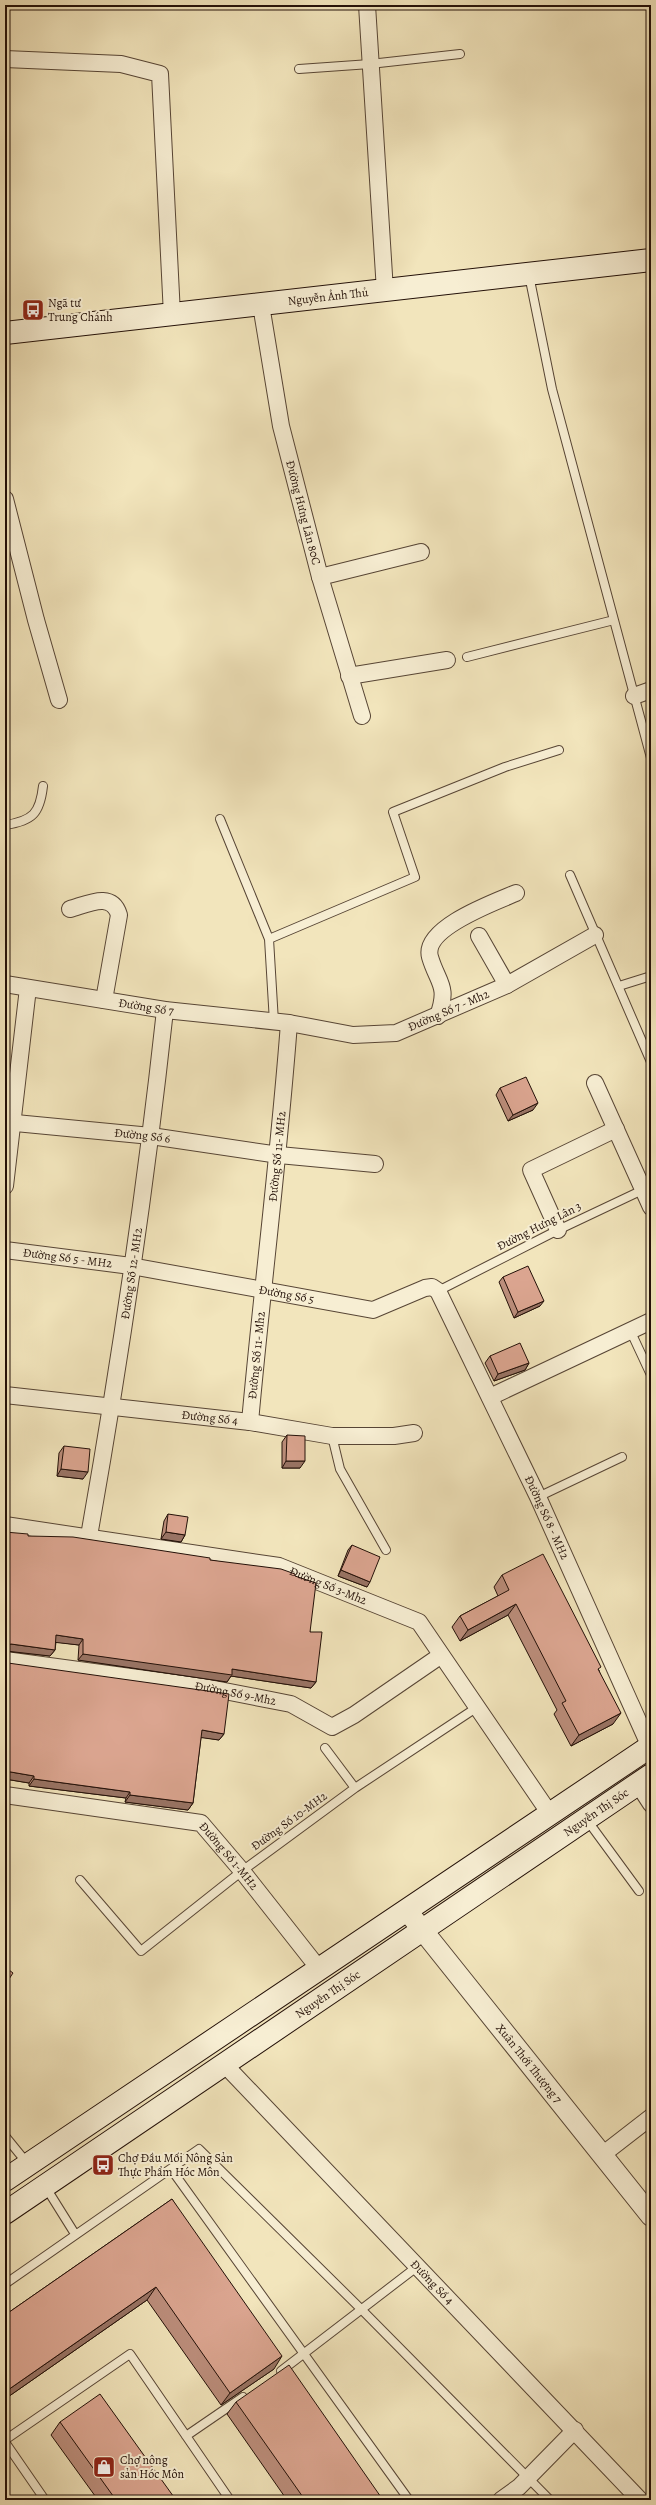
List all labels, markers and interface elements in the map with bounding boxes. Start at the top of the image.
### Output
street label: Nguyễn Ảnh Thủ [287,284,370,309]
place label: Ngã tư Trung Chánh [48,295,113,325]
bus stop icon: Ngã tư Trung Chánh [20,297,46,323]
street label: Đường Hưng Lân 80C [282,458,325,567]
street label: Đường Số 7 - Mh2 [405,986,492,1035]
street label: Đường Số 7 [117,995,176,1019]
street label: Đường Số 11- MH2 [265,1110,290,1202]
street label: Đường Số 6 [114,1125,172,1147]
street label: Đường Hưng Lân 3 [494,1198,584,1254]
street label: Đường Số 12- MH2 [117,1226,146,1320]
street label: Đường Số 5 - MH2 [22,1244,113,1272]
street label: Đường Số 5 [257,1281,315,1307]
street label: Đường Số 11- Mh2 [244,1310,269,1400]
street label: Đường Số 4 [181,1407,239,1429]
street label: Đường Số 8 - MH2 [521,1473,573,1562]
street label: Đường Số 3-Mh2 [287,1563,370,1609]
street label: Đường Số 9-Mh2 [194,1678,278,1709]
street label: Nguyễn Thị Sóc [560,1785,632,1840]
street label: Đường Số 10-MH2 [248,1788,331,1854]
street label: Đường Số 1-MH2 [196,1819,262,1893]
street label: Nguyễn Thị Sóc [292,1966,363,2022]
street label: Xuân Thới Thượng 7 [492,2021,566,2107]
place label: Chợ Đầu Mối Nông Sản Thực Phẩm Hóc Môn [118,2150,233,2180]
bus stop icon: Chợ Đầu Mối Nông Sản Thực Phẩm Hóc Môn [90,2152,116,2178]
street label: Đường Số 4 [407,2256,458,2308]
place label: Chợ nông sản Hóc Môn [120,2452,185,2482]
shop icon: Chợ nông sản Hóc Môn [91,2454,117,2480]

